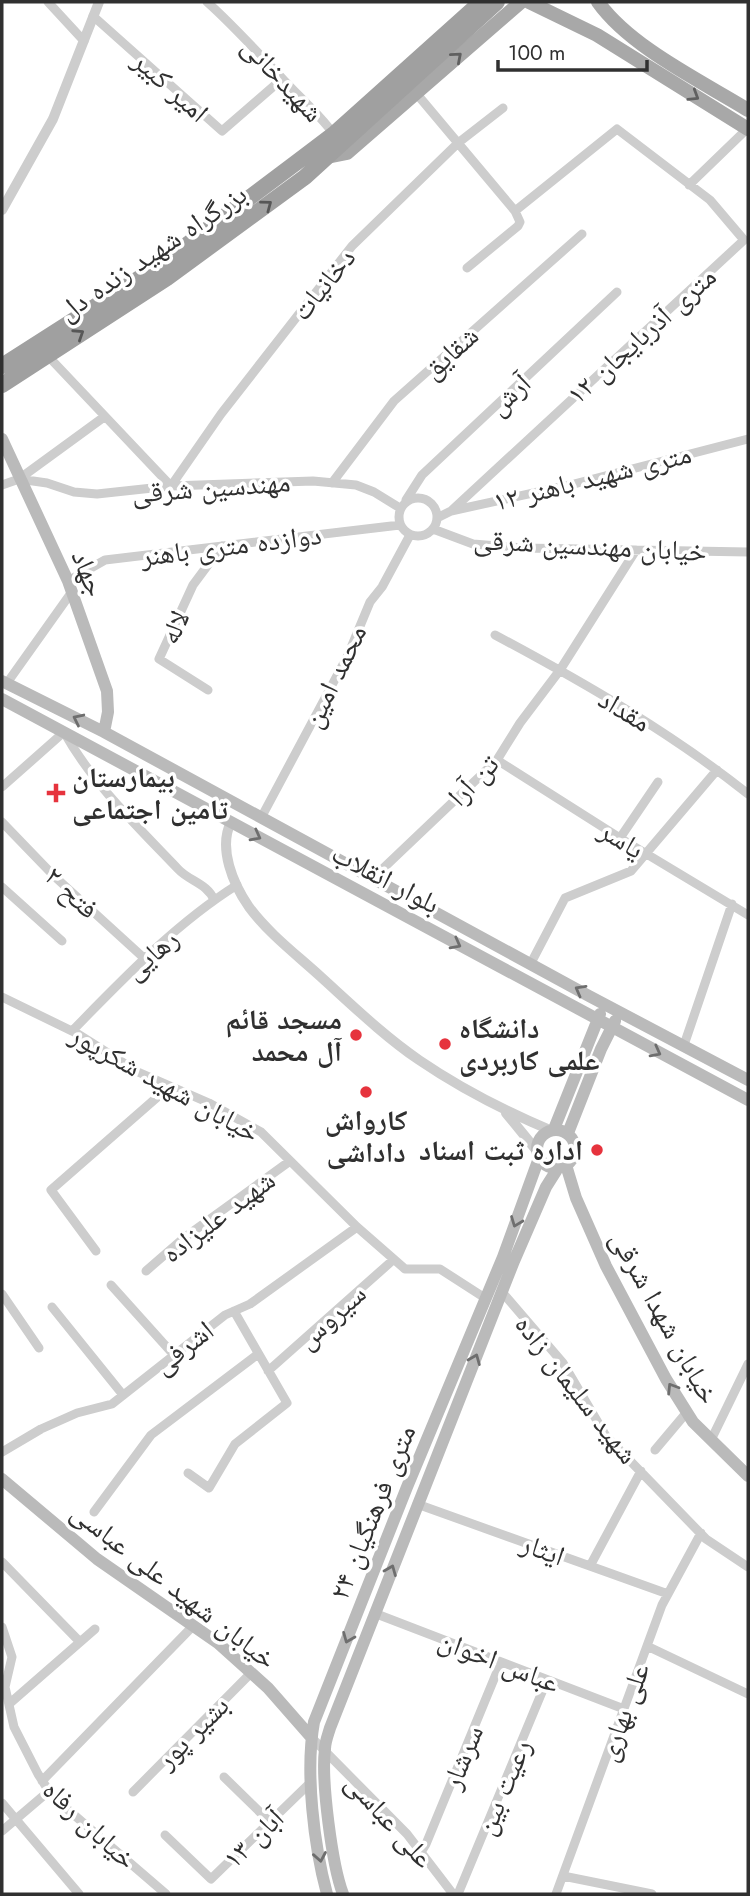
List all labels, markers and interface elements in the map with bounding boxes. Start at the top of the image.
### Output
street label: شهیدخانی [232,27,333,131]
scale bar [498,28,647,72]
text: 100 m [508,38,565,68]
street label: امیر کبیر [123,40,218,132]
one-way arrow [449,53,462,66]
one-way arrow [687,88,700,101]
street label: بزرگراه شهید زنده دل [50,174,255,331]
one-way arrow [259,201,271,214]
street label: دخانیات [281,239,365,329]
street label: ۱۲ متری آذربایجان [557,257,725,414]
street label: شقایق [413,316,488,389]
one-way arrow [72,330,85,343]
street label: آرش [479,363,541,425]
street label: ۱۲ متری شهید باهنر [489,433,695,522]
street label: مهندسین شرقی [130,462,292,513]
street label: دوازده متری باهنر [137,514,324,577]
street label: خیابان مهندسین شرقی [472,519,708,572]
street label: جهاد [61,544,116,603]
street label: لاله [149,604,200,651]
street label: محمد امین [292,618,377,735]
street label: مقداد [591,679,659,742]
one-way arrow [73,713,85,727]
street label: تن آرا [438,745,508,816]
place label: بیمارستان تامین اجتماعی [72,757,228,830]
marker: بیمارستان تامین اجتماعی [46,783,66,803]
street label: یاسر [590,809,652,869]
one-way arrow [249,827,261,841]
street label: بلوار انقلاب [324,833,447,924]
street label: فتح ۲ [35,856,108,928]
street label: رهایی [115,919,188,990]
one-way arrow [449,936,461,949]
one-way arrow [574,985,587,998]
place label: مسجد قائم آل محمد [226,999,342,1072]
place label: دانشگاه علمی کاربردی [459,1008,599,1081]
street label: خیابان شهید شکرپور [61,1014,267,1153]
marker: مسجد قائم آل محمد [348,1027,364,1043]
marker: دانشگاه علمی کاربردی [437,1036,453,1052]
one-way arrow [649,1043,662,1057]
marker: کارواش داداشی [358,1084,374,1100]
place label: کارواش داداشی [325,1100,407,1173]
place label: اداره ثبت اسناد [419,1130,583,1171]
marker: اداره ثبت اسناد [589,1142,605,1158]
street label: شهید علیزاده [153,1160,284,1273]
one-way arrow [511,1216,525,1228]
street label: خیابان شهدا شرقی [600,1223,729,1411]
street label: سیروس [287,1274,375,1359]
street label: شهید سلیمان زاده [505,1306,648,1473]
street label: اشرفی [144,1310,222,1384]
one-way arrow [467,1353,481,1365]
one-way arrow [667,1383,680,1396]
street label: ۲۴ متری فرهنگیان [319,1419,426,1606]
street label: خیابان شهید علی عباسی [62,1492,285,1679]
street label: ایثار [514,1522,571,1576]
one-way arrow [382,1565,396,1577]
street label: عباس اخوان [432,1620,565,1703]
one-way arrow [342,1631,356,1643]
street label: علی بهاری [587,1657,660,1767]
street label: بشیر پور [145,1686,239,1779]
street label: سرشار [431,1719,494,1796]
street label: رعیت بین [465,1733,542,1841]
street label: علی عباسی [336,1764,444,1877]
street label: خیابان رفاه [33,1770,146,1879]
street label: ۱۳ آبان [213,1798,294,1878]
one-way arrow [312,1851,327,1863]

